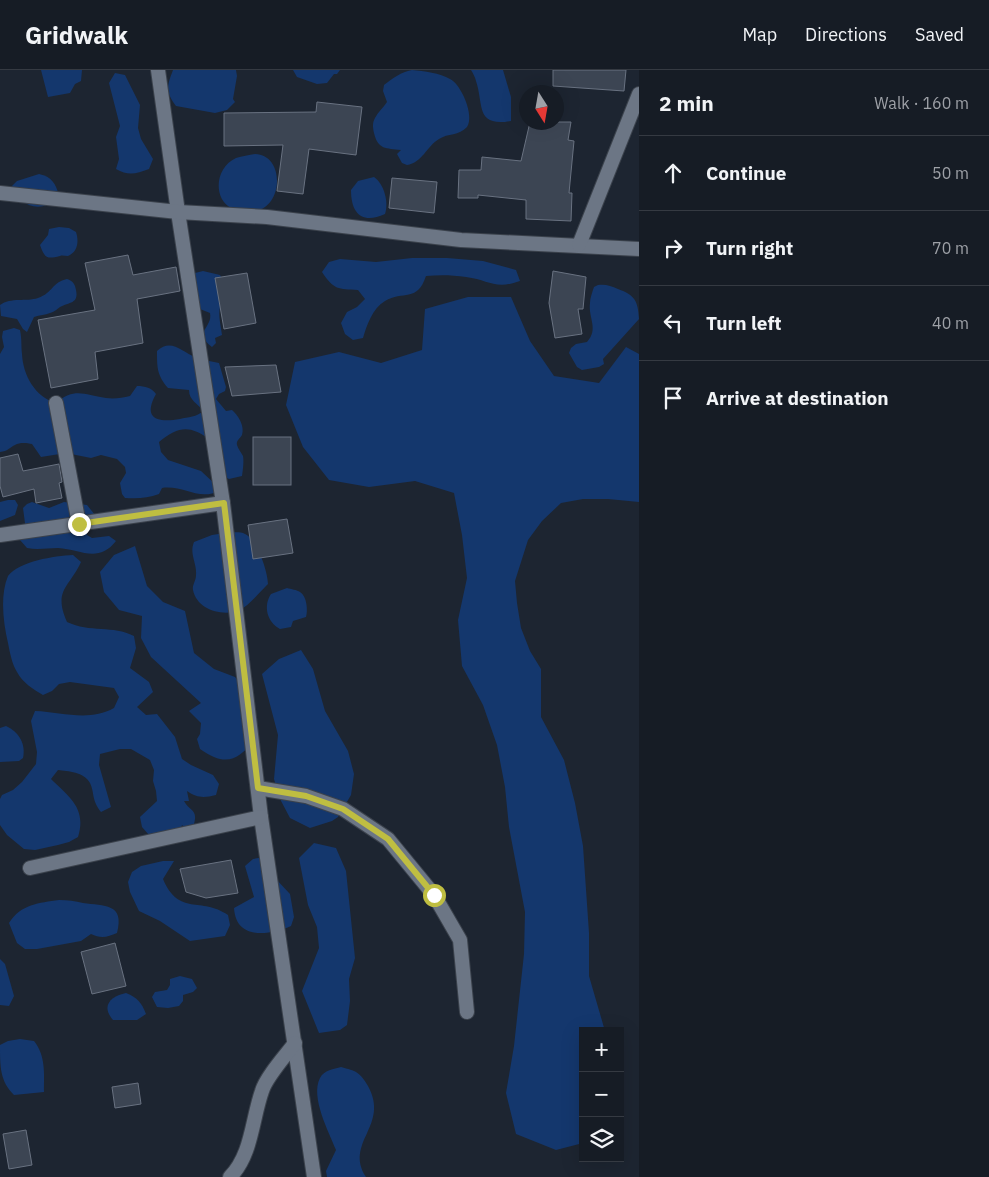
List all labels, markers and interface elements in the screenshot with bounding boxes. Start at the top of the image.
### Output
text: Gridwalk [25,19,128,51]
text: Map [742,23,777,46]
text: Directions [805,23,887,46]
text: Saved [915,23,964,46]
north arrow [519,85,564,130]
text: 2 min [659,89,714,117]
text: Walk · 160 m [874,93,969,113]
icon: ahead [659,159,687,187]
text: Continue [706,161,786,185]
text: 50 m [932,163,969,183]
icon: right [659,234,687,262]
text: Turn right [706,236,793,260]
text: 70 m [932,238,969,258]
icon: left [659,309,687,337]
text: Turn left [706,311,782,335]
text: 40 m [932,313,969,333]
icon: arrive [659,384,687,412]
text: Arrive at destination [706,386,889,410]
route end [68,513,91,536]
route start [423,884,446,907]
map controls [579,1027,624,1162]
button: + [579,1027,624,1072]
button: − [579,1072,624,1117]
button: layers [579,1117,624,1162]

